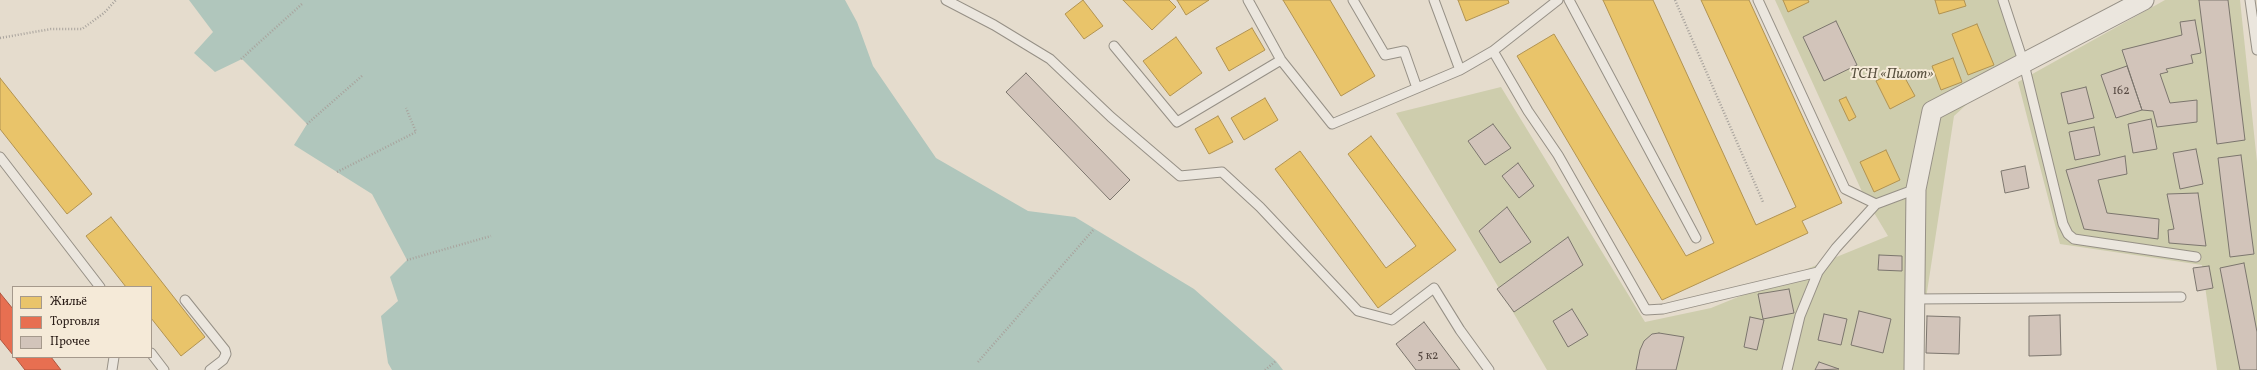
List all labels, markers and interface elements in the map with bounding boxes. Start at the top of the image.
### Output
park label: ТСН «Пилот» [1851,67,1933,83]
house number: 162 [2112,85,2130,99]
legend [12,286,152,358]
text: Жильё [50,294,87,310]
text: Торговля [50,314,100,330]
text: Прочее [50,334,90,350]
house number: 5 к2 [1417,350,1439,364]

